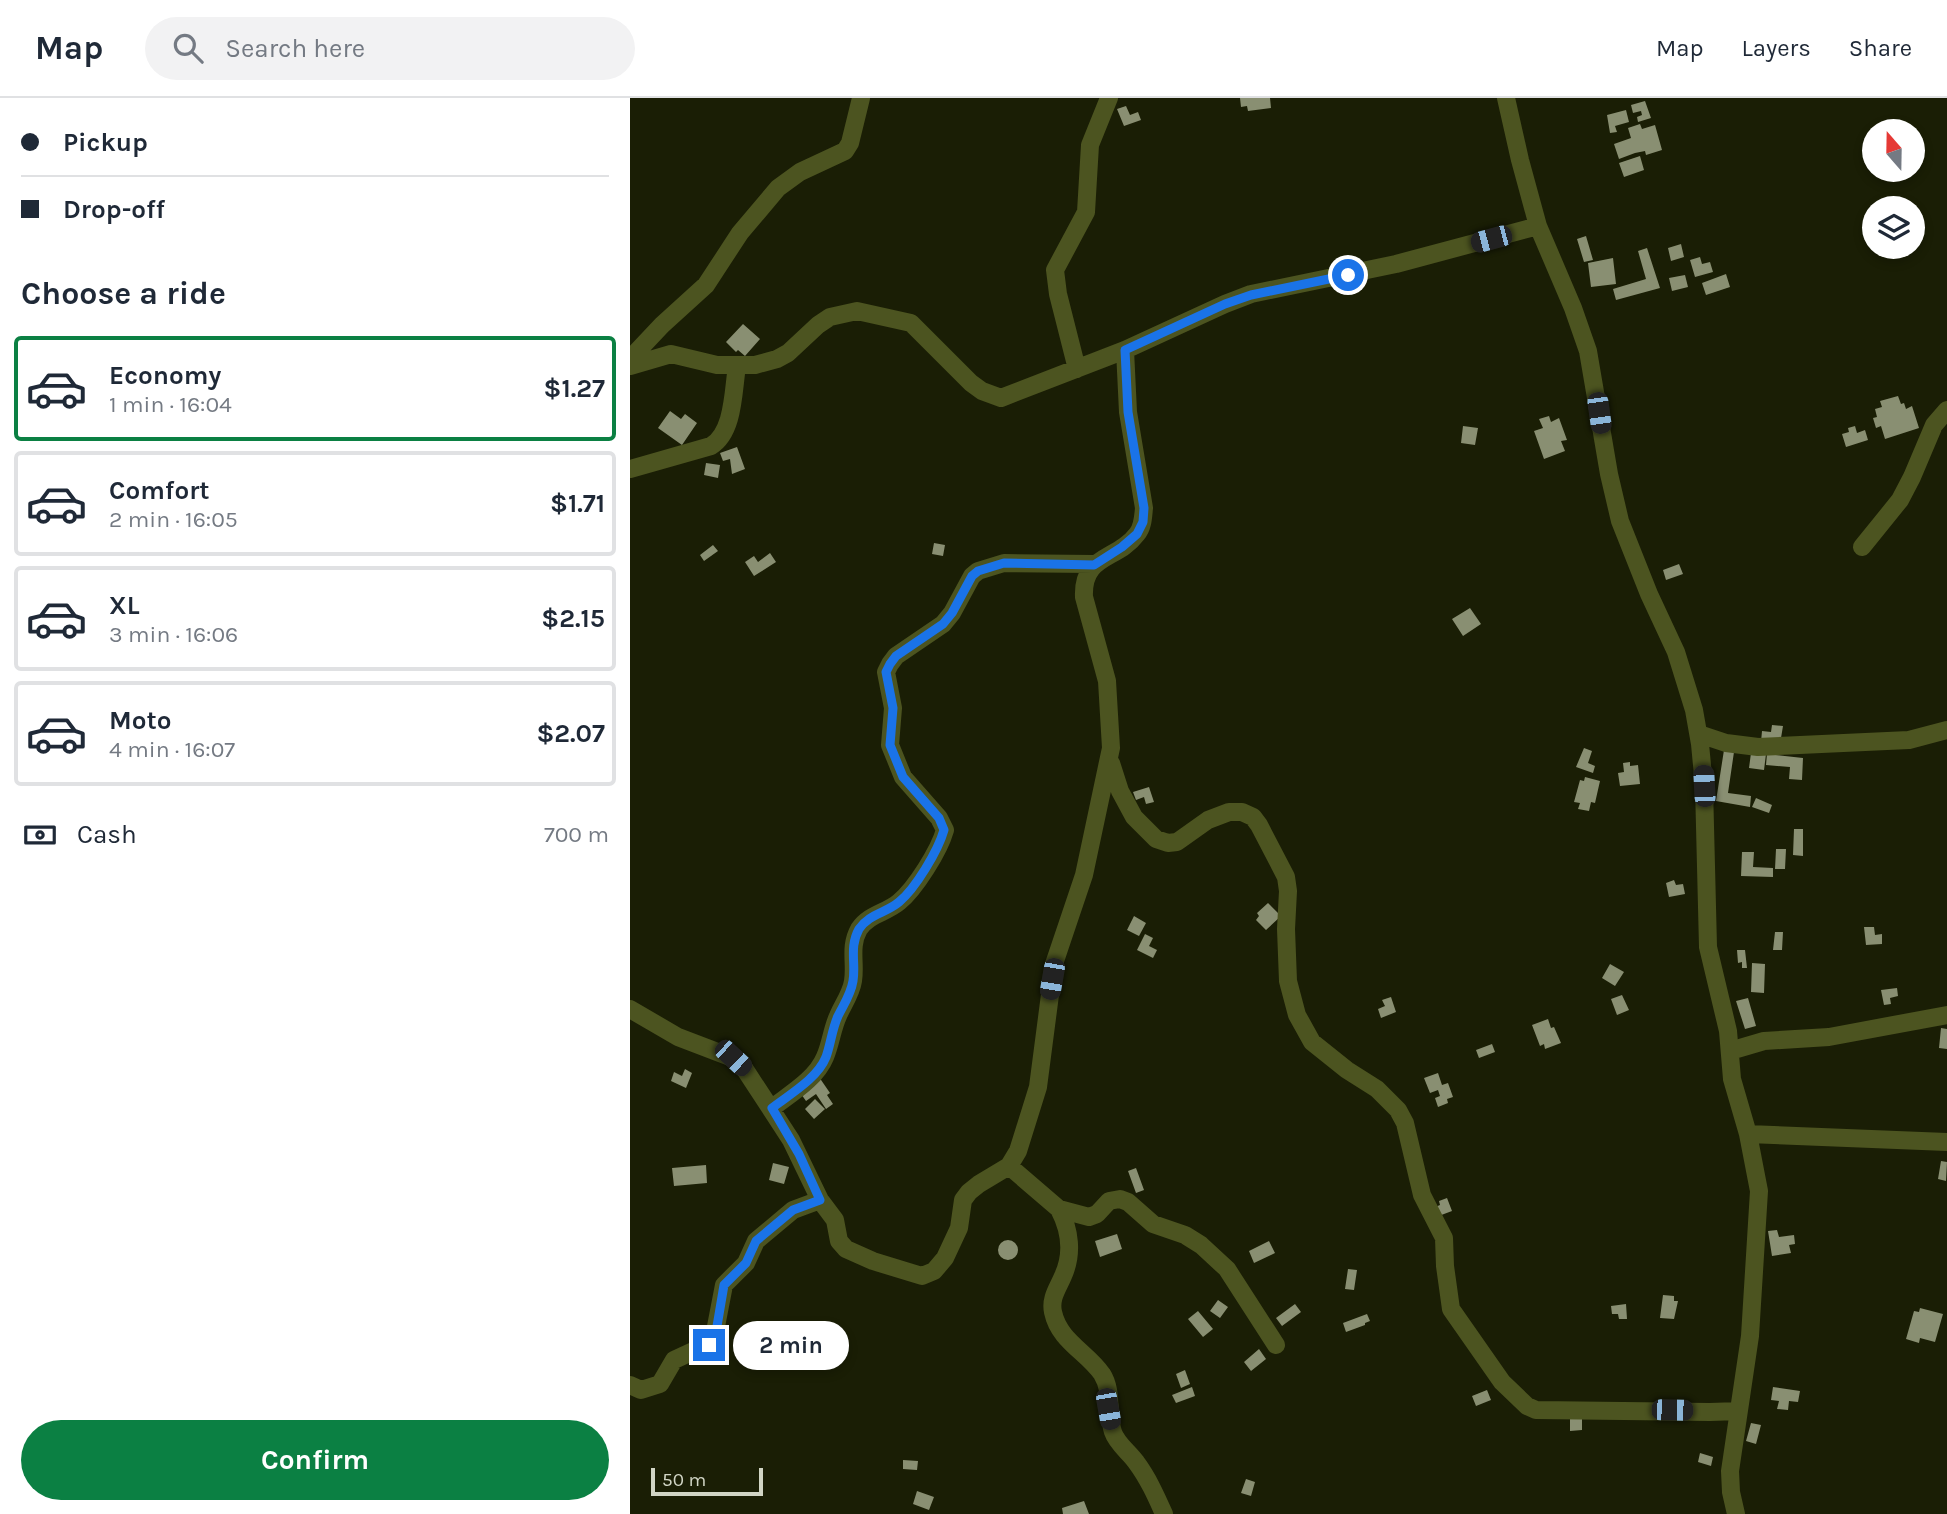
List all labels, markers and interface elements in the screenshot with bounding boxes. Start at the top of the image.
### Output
search box [145,17,635,80]
text: Map [35,29,103,67]
icon: search [169,29,207,67]
text: Search here [225,33,365,64]
text: Map [1656,34,1704,62]
text: Layers [1742,34,1811,62]
text: Share [1849,34,1912,62]
north arrow [1862,119,1925,182]
map controls [1862,119,1925,259]
text: Pickup [63,127,148,158]
text: Drop-off [63,194,165,225]
button: layers [1862,196,1925,259]
car [1468,223,1515,255]
route start [1332,259,1364,291]
text: Choose a ride [21,275,226,312]
icon: car [25,357,88,420]
text: Economy [109,360,221,391]
text: $1.27 [544,373,605,404]
text: 1 min · 16:04 [109,391,232,418]
car [1586,391,1613,435]
icon: car [25,472,88,535]
text: Comfort [109,475,210,506]
text: $1.71 [550,488,605,519]
text: 2 min · 16:05 [109,506,238,533]
icon: car [25,587,88,650]
text: XL [109,590,140,621]
text: $2.15 [541,603,605,634]
text: 3 min · 16:06 [109,621,238,648]
icon: car [25,702,88,765]
text: Moto [109,705,171,736]
text: $2.07 [536,718,605,749]
text: 4 min · 16:07 [109,736,235,763]
car [1693,764,1716,808]
icon: cash [21,816,59,854]
text: Cash [77,819,137,850]
text: 700 m [544,821,609,848]
car [1039,956,1066,1002]
car [711,1036,756,1080]
callout: 2 min [734,1320,849,1370]
route end [693,1329,725,1361]
text: 2 min [759,1332,823,1359]
car [1095,1386,1122,1432]
car [1651,1399,1694,1421]
button: Confirm [21,1420,609,1500]
scale bar [651,1465,763,1497]
text: 50 m [662,1469,706,1491]

